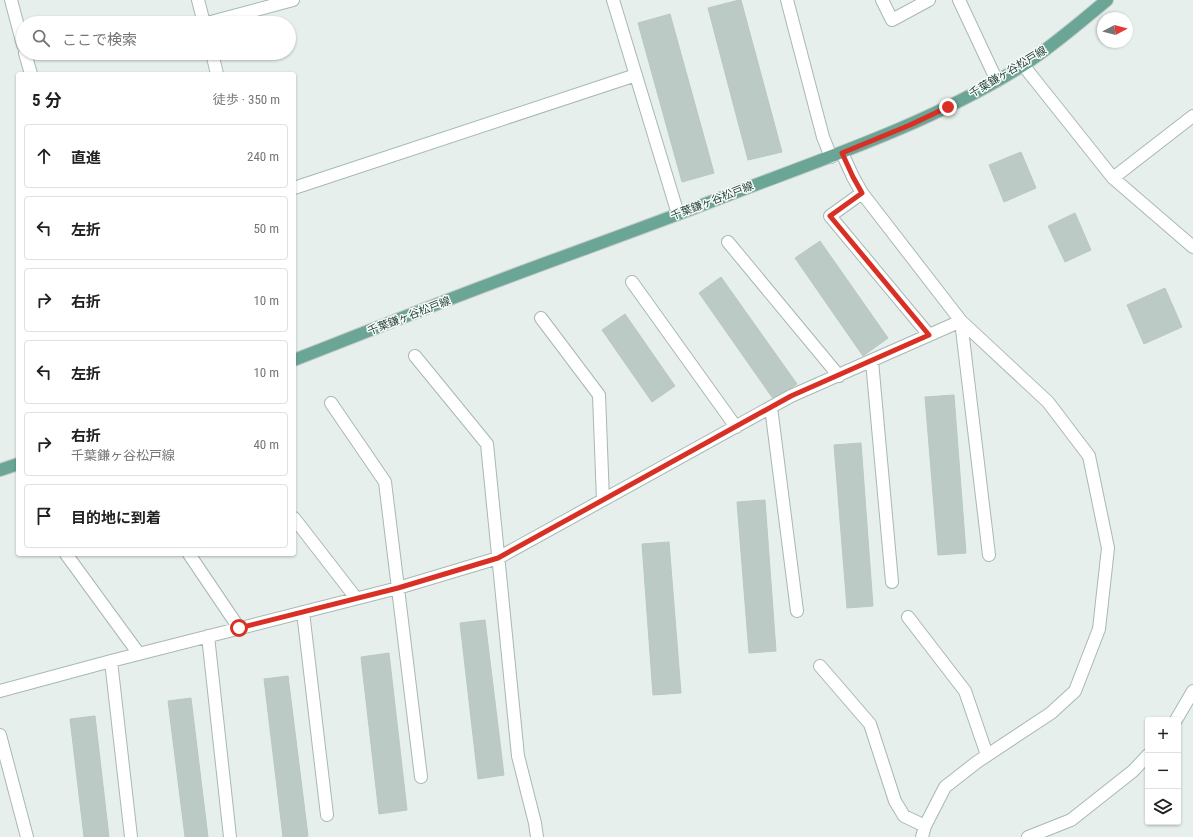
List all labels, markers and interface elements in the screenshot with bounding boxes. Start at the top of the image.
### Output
north arrow [1097,12,1133,48]
search box [16,16,296,60]
icon: search [30,27,52,49]
text: ここで検索 [62,31,137,49]
street label: 千葉鎌ヶ谷松戸線 [967,44,1049,100]
text: 5 分 [32,90,62,110]
text: 徒歩 · 350 m [213,92,280,107]
route end [939,98,957,116]
icon: ahead [33,145,55,167]
text: 直進 [71,149,101,167]
text: 240 m [247,149,279,164]
street label: 千葉鎌ヶ谷松戸線 [669,179,755,223]
icon: left [33,217,55,239]
text: 左折 [71,221,101,239]
text: 50 m [253,221,279,236]
icon: right [33,289,55,311]
text: 右折 [71,293,101,311]
text: 10 m [253,293,279,308]
street label: 千葉鎌ヶ谷松戸線 [366,294,452,338]
icon: left [33,361,55,383]
text: 左折 [71,365,101,383]
text: 10 m [253,365,279,380]
text: 右折 [71,427,101,445]
icon: right [33,433,55,455]
text: 40 m [253,437,279,452]
text: 千葉鎌ヶ谷松戸線 [71,448,175,463]
icon: arrive [33,505,55,527]
text: 目的地に到着 [71,509,161,527]
route start [230,619,248,637]
map controls [1145,717,1181,825]
button: + [1145,717,1181,753]
button: − [1145,753,1181,789]
button: layers [1145,789,1181,825]

